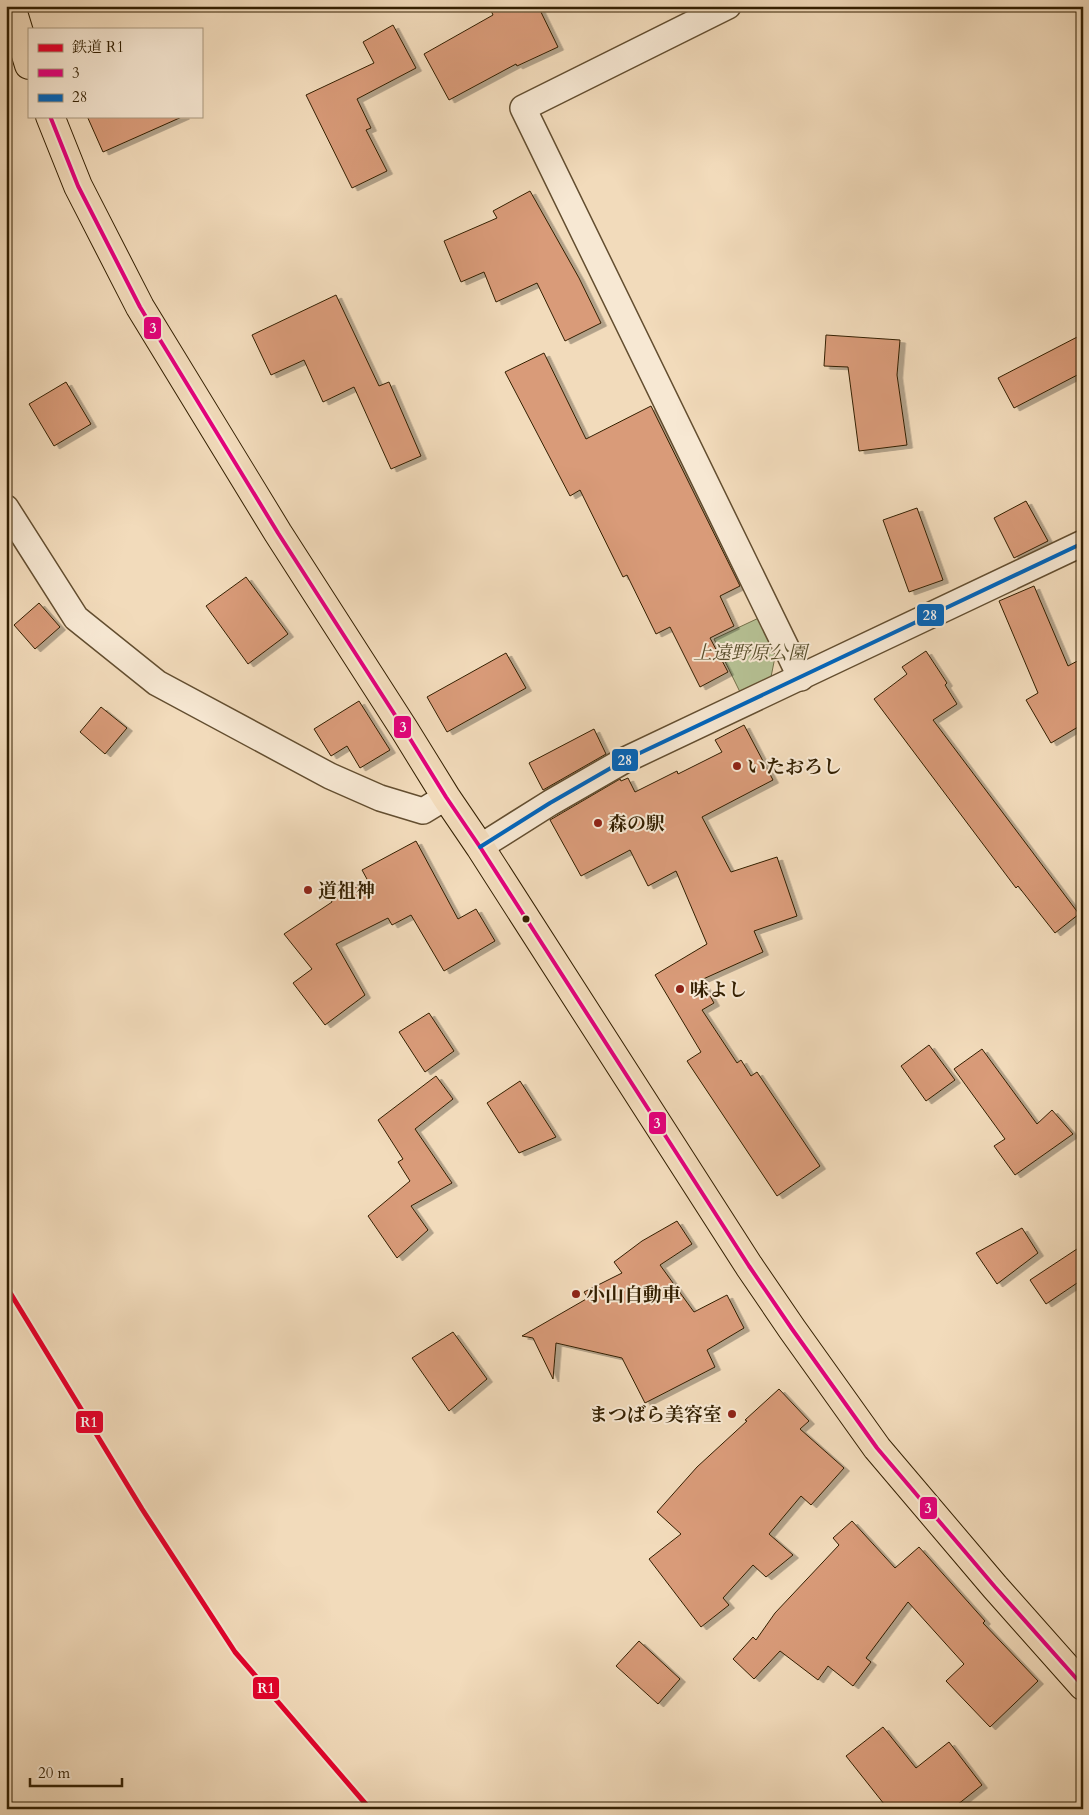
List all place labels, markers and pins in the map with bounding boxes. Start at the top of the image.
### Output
place label: いたおろし [747,754,842,780]
marker: いたおろし [731,760,743,772]
place label: 森の駅 [608,811,665,837]
marker: 森の駅 [592,817,604,829]
place label: 道祖神 [318,878,375,904]
marker: 道祖神 [302,884,314,896]
unlabelled marker [521,914,531,924]
place label: 味よし [690,977,747,1003]
marker: 味よし [674,983,686,995]
place label: 小山自動車 [586,1282,681,1308]
marker: 小山自動車 [570,1288,582,1300]
place label: まつばら美容室 [589,1402,722,1428]
marker: まつばら美容室 [726,1408,738,1420]

